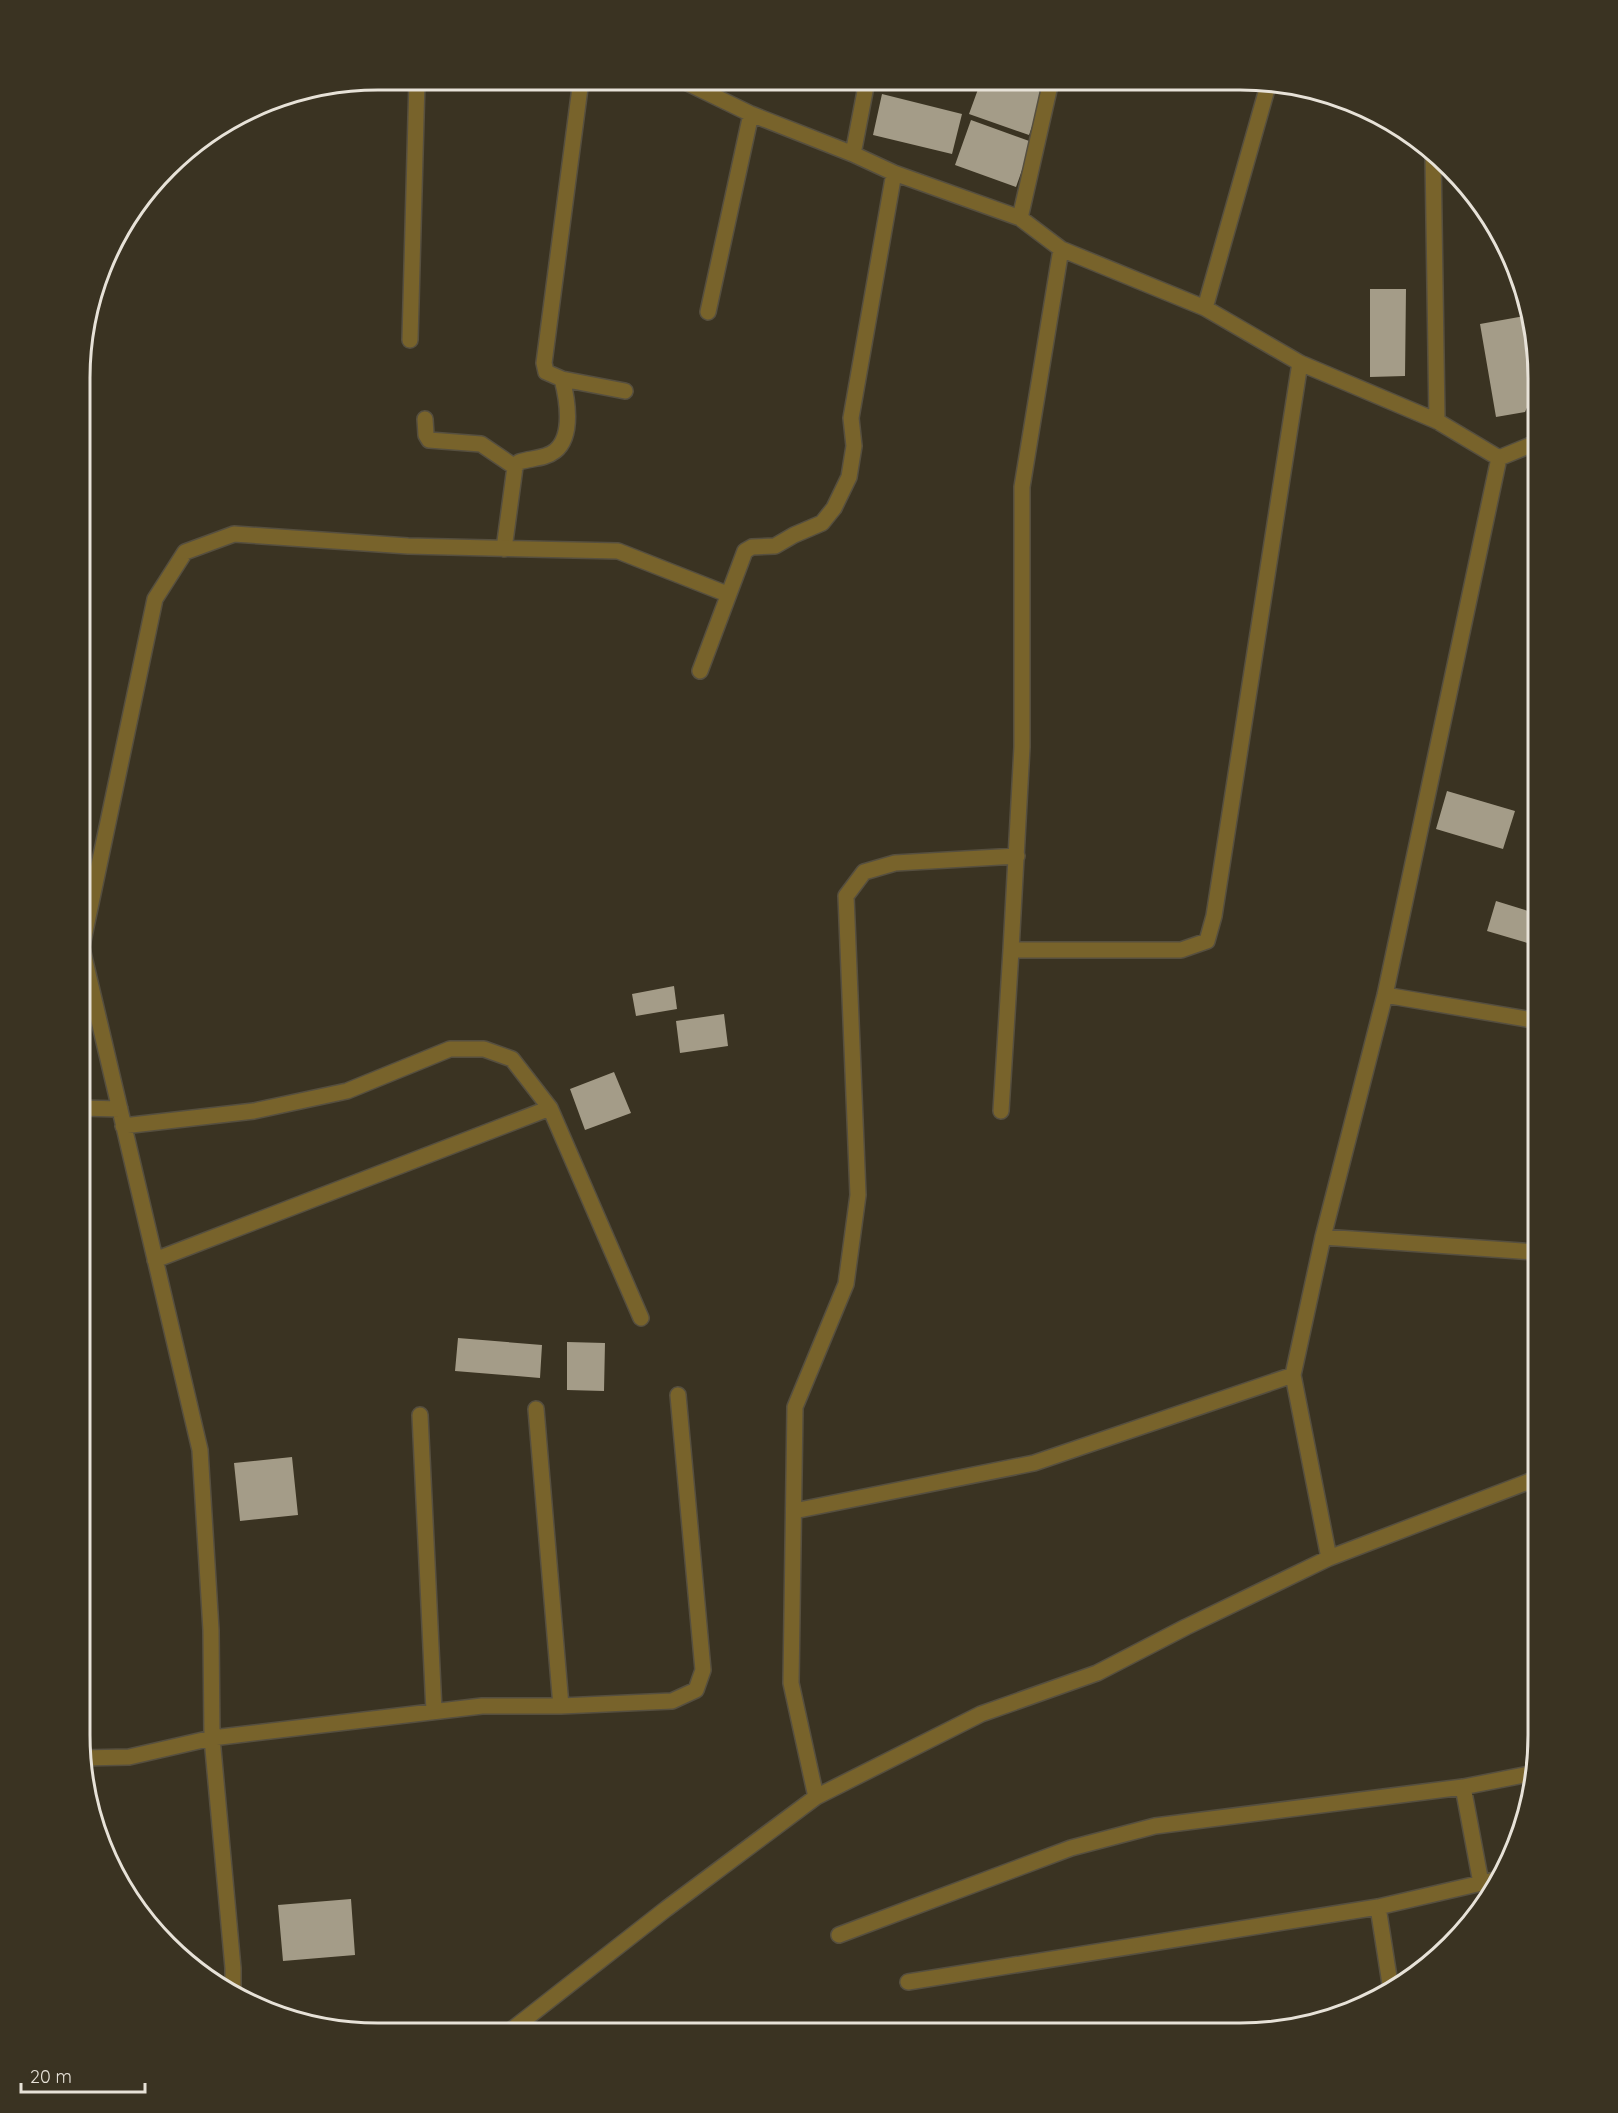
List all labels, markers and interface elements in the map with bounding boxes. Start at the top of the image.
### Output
scale bar [21,2056,146,2094]
text: 20 m [30,2065,72,2088]

